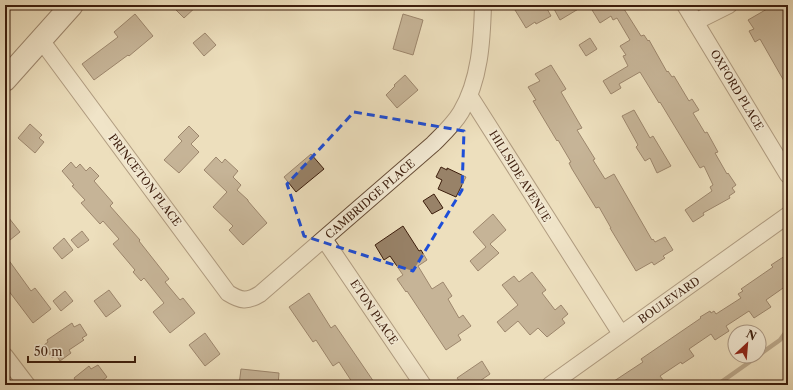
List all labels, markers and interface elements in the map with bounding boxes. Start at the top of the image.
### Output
street label: OXFORD PLACE [707,47,767,133]
street label: HILLSIDE AVENUE [486,128,554,225]
street label: PRINCETON PLACE [106,131,185,229]
street label: CAMBRIDGE PLACE [322,156,418,242]
street label: BOULEVARD [635,274,703,326]
street label: ETON PLACE [347,277,401,347]
north arrow [727,324,767,364]
text: N [744,327,759,344]
scale bar [28,338,135,364]
text: 50 m [34,344,63,359]

